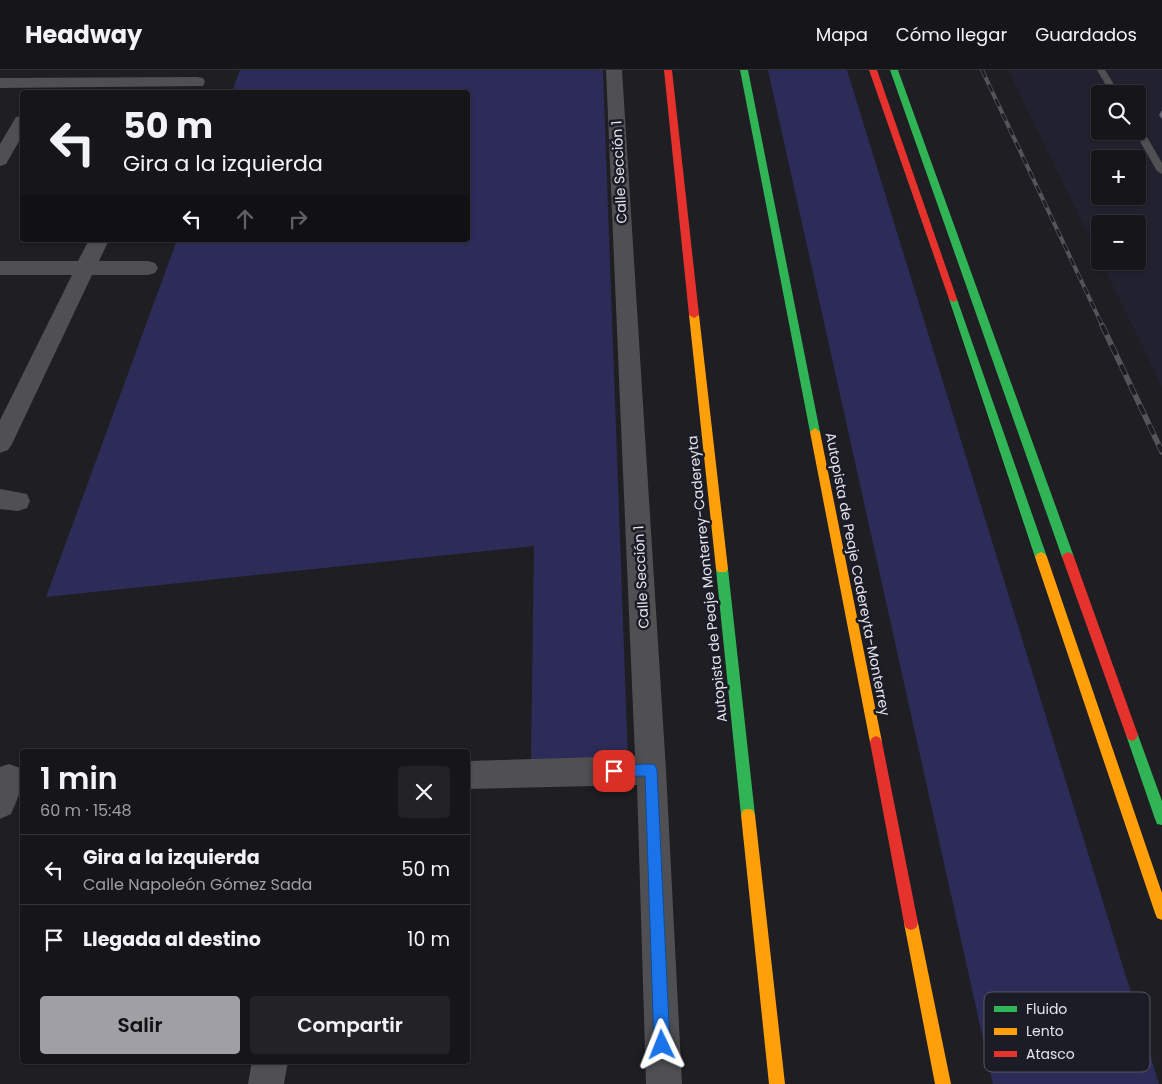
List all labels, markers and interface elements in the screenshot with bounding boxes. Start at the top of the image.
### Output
text: Headway [25,18,142,51]
text: Mapa [816,22,868,47]
text: Cómo llegar [896,22,1007,47]
text: Guardados [1035,22,1137,47]
map controls [1091,85,1146,270]
button: search [1091,85,1146,140]
text: 50 m [123,101,213,150]
icon: left [40,110,105,175]
street label: Calle Sección 1 [606,120,632,224]
text: Gira a la izquierda [123,148,323,179]
button: + [1091,150,1146,205]
icon: left [178,205,206,233]
icon: ahead [231,205,259,233]
icon: right [284,205,312,233]
button: − [1091,215,1146,270]
street label: Autopista de Peaje Cadereyta-Monterrey [821,431,895,717]
street label: Autopista de Peaje Monterrey-Cadereyta [682,435,732,723]
street label: Calle Sección 1 [628,525,654,629]
pin [593,750,635,792]
text: 1 min [40,757,118,800]
icon: arrive [600,757,628,785]
button: close [398,766,450,818]
text: 60 m · 15:48 [40,799,132,822]
text: Gira a la izquierda [83,844,260,871]
icon: left [40,856,68,884]
text: 50 m [401,856,450,883]
text: Calle Napoleón Gómez Sada [83,873,312,896]
icon: arrive [40,926,68,954]
text: Llegada al destino [83,926,261,953]
text: 10 m [407,926,450,953]
legend [984,992,1150,1072]
button: Salir [40,996,240,1054]
button: Compartir [250,996,450,1054]
text: Fluido [1026,999,1067,1019]
position arrow [635,1018,687,1070]
text: Lento [1026,1021,1064,1041]
text: Atasco [1026,1044,1075,1064]

